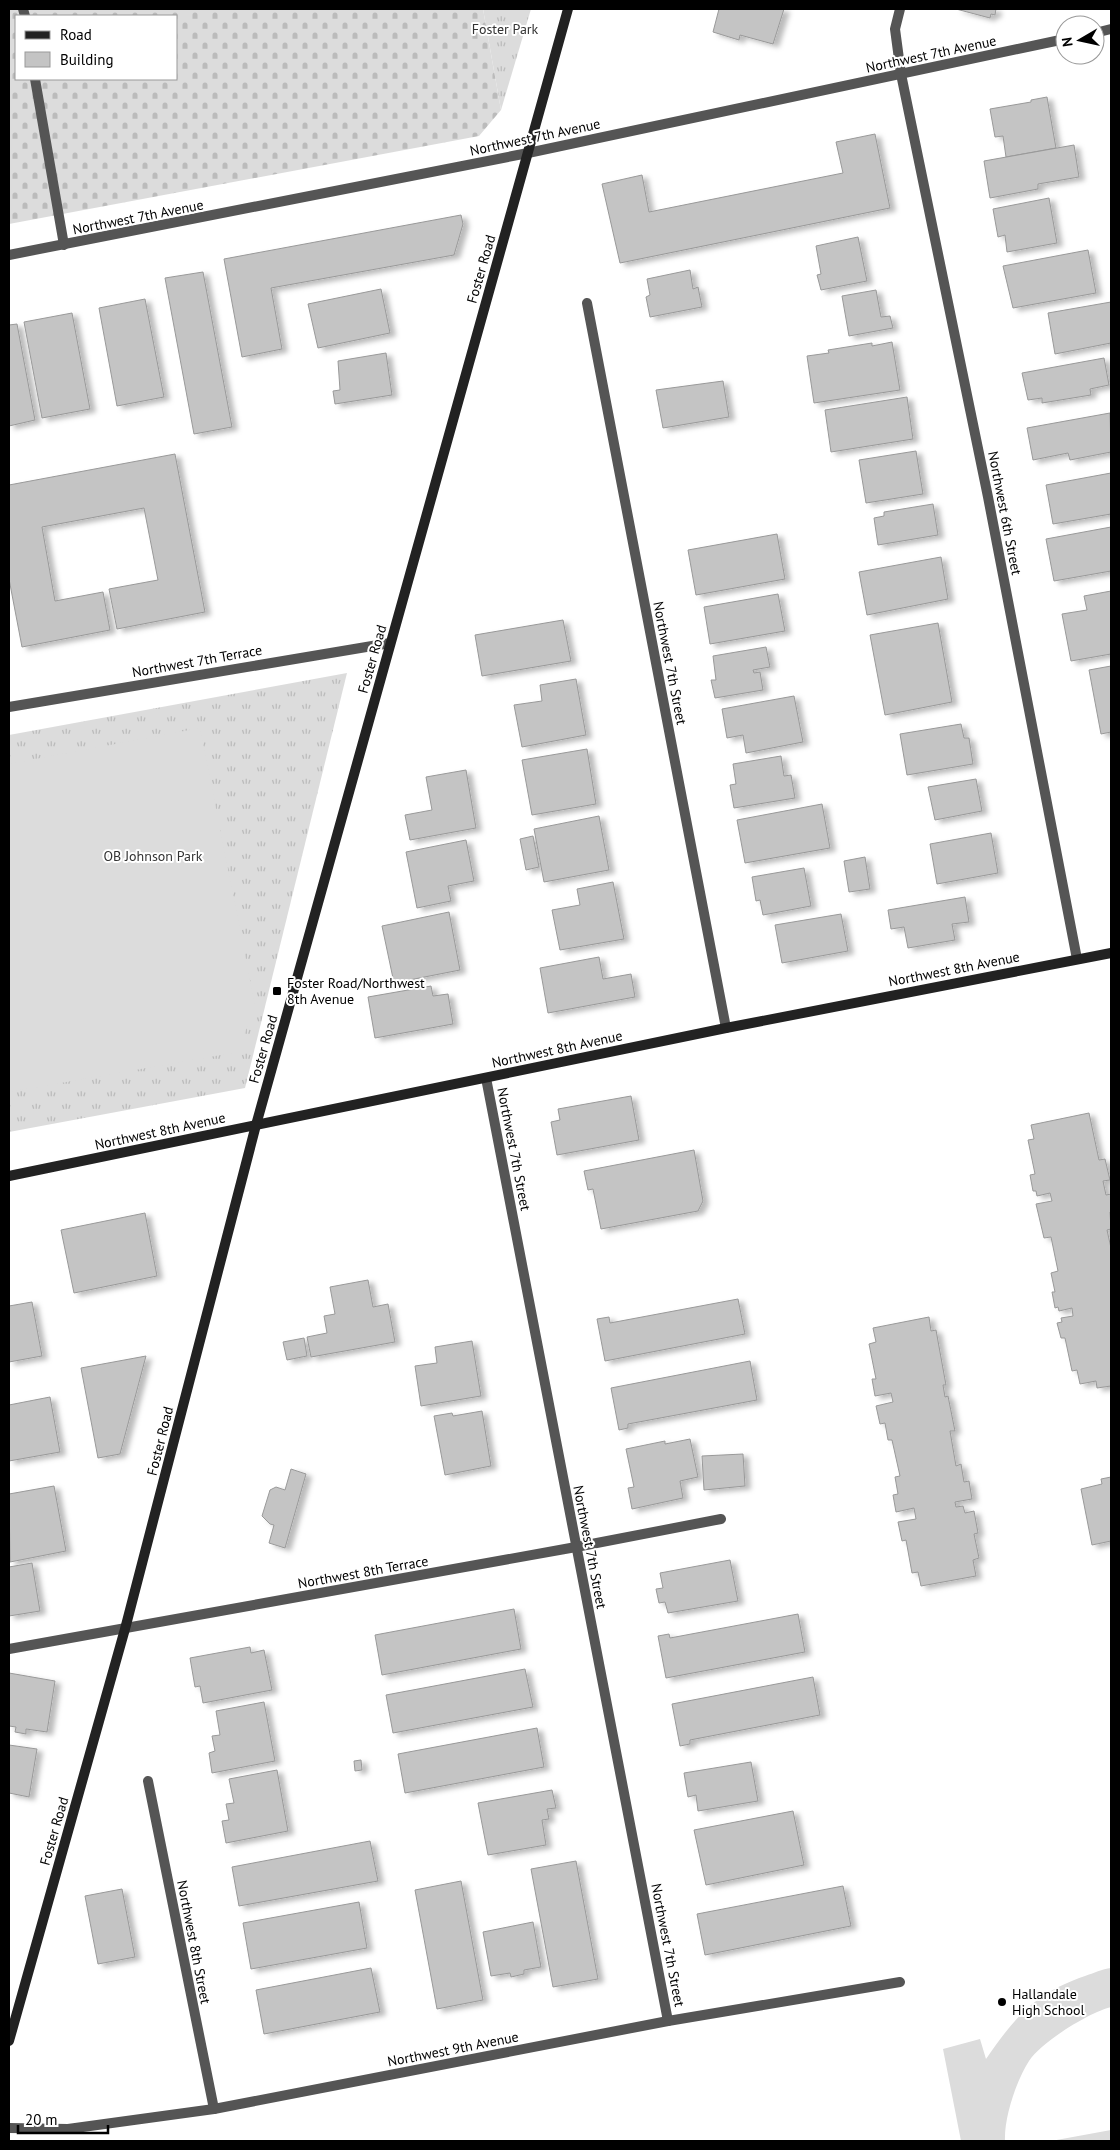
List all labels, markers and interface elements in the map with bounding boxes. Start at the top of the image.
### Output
legend [15,15,178,80]
north arrow [1055,15,1105,65]
park label: Foster Park [472,20,539,38]
text: Road [60,25,92,44]
street label: Northwest 7th Avenue [864,31,998,77]
text: N [1058,36,1077,48]
text: Building [60,50,114,69]
street label: Northwest 7th Avenue [468,114,602,160]
street label: Northwest 7th Avenue [71,195,205,239]
street label: Foster Road [463,233,499,305]
street label: Northwest 6th Street [984,450,1026,577]
street label: Northwest 7th Street [649,600,691,726]
street label: Foster Road [354,623,390,695]
street label: Northwest 7th Terrace [131,641,263,681]
park label: OB Johnson Park [104,847,203,865]
street label: Northwest 8th Avenue [887,947,1021,991]
place label: Foster Road/Northwest 8th Avenue [287,974,425,1008]
marker: Foster Road/Northwest 8th Avenue [271,985,283,997]
street label: Foster Road [245,1013,281,1085]
street label: Northwest 8th Avenue [490,1026,624,1072]
street label: Northwest 7th Street [493,1086,535,1212]
street label: Northwest 8th Avenue [93,1108,227,1154]
street label: Foster Road [143,1405,177,1477]
street label: Northwest 7th Street [569,1484,611,1610]
street label: Northwest 8th Terrace [296,1552,430,1592]
street label: Foster Road [36,1795,72,1867]
street label: Northwest 8th Street [173,1879,215,2006]
street label: Northwest 7th Street [647,1882,689,2008]
place label: Hallandale High School [1012,1985,1085,2019]
marker: Hallandale High School [996,1996,1008,2008]
street label: Northwest 9th Avenue [386,2027,520,2071]
scale bar [18,2102,108,2134]
text: 20 m [25,2110,58,2129]

